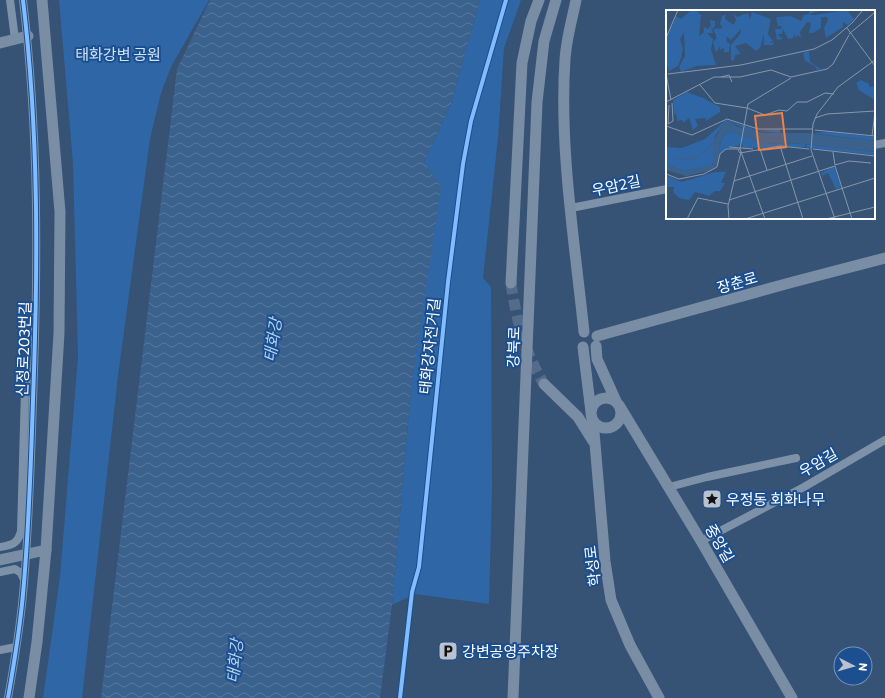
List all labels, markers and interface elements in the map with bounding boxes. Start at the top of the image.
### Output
inset map [666,10,875,219]
park label: 태화강변 공원 [75,45,161,63]
street label: 우암2길 [590,171,642,199]
street label: 장춘로 [715,268,759,296]
street label: 태화강자전거길 [415,297,443,395]
street label: 신정로203번길 [12,301,34,397]
water label: 태화강 [260,315,285,363]
street label: 강북로 [503,326,523,368]
street label: 우암길 [796,444,840,480]
place icon: 우정동 회화나무 [701,488,723,510]
place label: 우정동 회화나무 [726,490,825,508]
street label: 중앙길 [702,521,738,565]
street label: 학성로 [581,544,603,588]
water label: 태화강 [222,636,246,684]
parking icon: 강변공영주차장 [437,640,459,662]
place label: 강변공영주차장 [462,642,559,660]
north arrow [833,646,873,686]
text: N [857,662,870,672]

